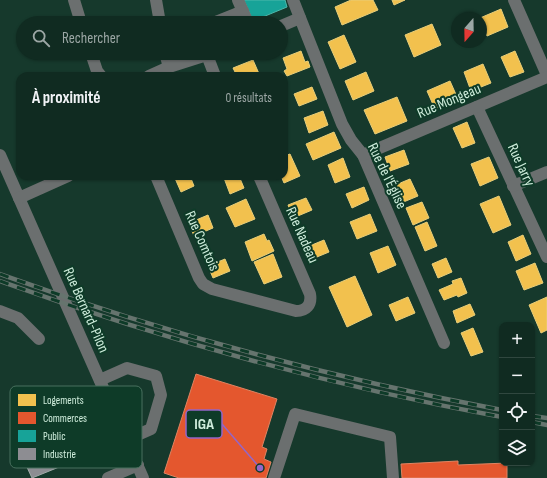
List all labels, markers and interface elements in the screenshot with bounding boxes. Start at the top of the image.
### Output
north arrow [451,12,487,48]
search box [16,16,288,60]
icon: search [30,27,52,49]
text: Rechercher [62,29,120,48]
street label: Rue Mongeau [414,79,484,123]
text: À proximité [32,88,100,108]
text: 0 résultats [225,90,272,106]
street label: Rue de l'Église [363,140,411,212]
street label: Rue Jarry [503,141,539,190]
street label: Rue Nadeau [281,204,323,266]
street label: Rue Comtois [180,208,224,274]
street label: Rue Bernard-Pilon [59,264,113,356]
map controls [499,322,535,466]
button: + [499,322,535,358]
button: − [499,358,535,394]
legend [10,386,142,468]
text: Logements [43,394,84,407]
button: locate [499,394,535,430]
callout: IGA [186,410,222,438]
text: Commerces [43,412,87,425]
text: IGA [194,415,214,434]
text: Public [43,430,66,443]
button: layers [499,430,535,466]
text: Industrie [43,448,76,461]

